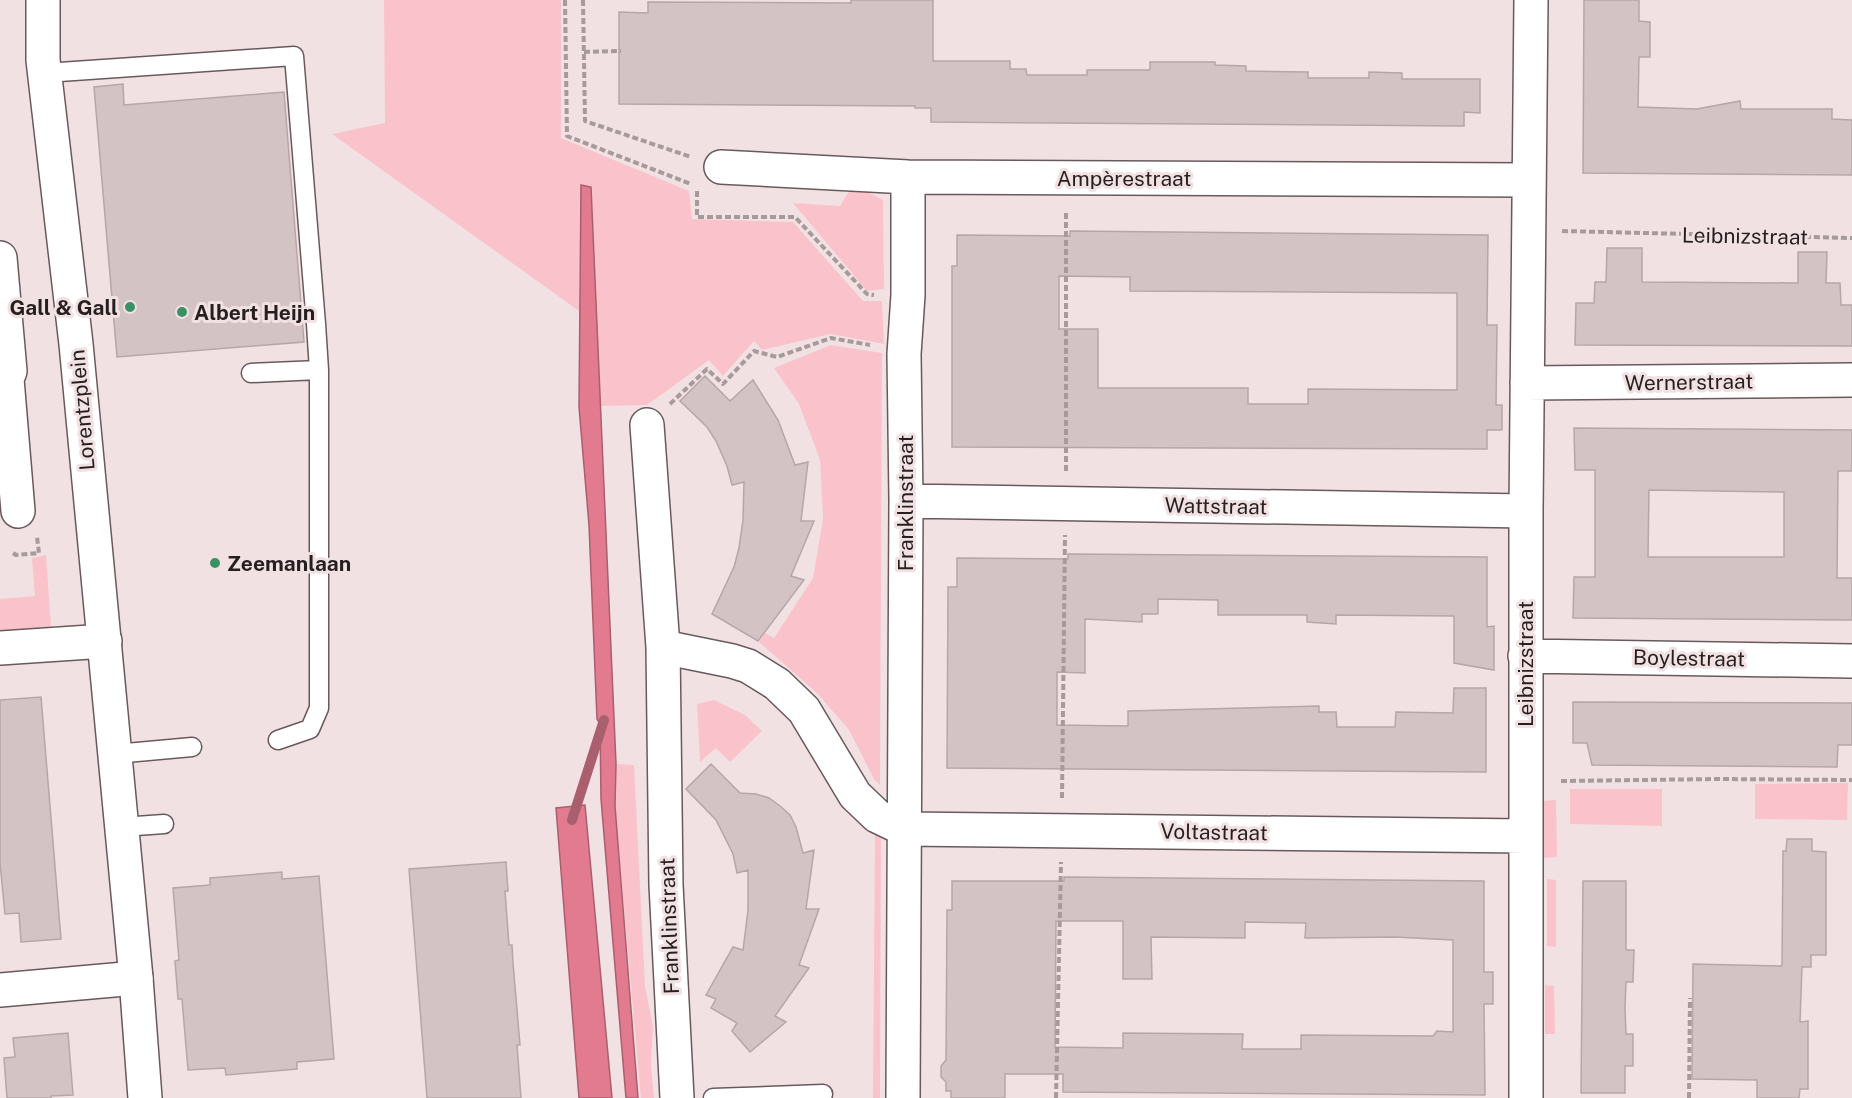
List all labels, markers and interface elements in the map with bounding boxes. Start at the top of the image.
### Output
street label: Ampèrestraat [1057,166,1191,191]
street label: Leibnizstraat [1682,222,1808,250]
place label: Gall & Gall [9,295,118,320]
marker: Gall & Gall [123,300,137,314]
place label: Albert Heijn [194,300,315,325]
marker: Albert Heijn [175,305,189,319]
street label: Lorentzplein [64,349,100,471]
street label: Wernerstraat [1624,368,1754,396]
street label: Franklinstraat [893,435,918,571]
street label: Wattstraat [1164,493,1268,519]
place label: Zeemanlaan [227,551,351,576]
marker: Zeemanlaan [208,556,222,570]
street label: Leibnizstraat [1513,601,1538,727]
street label: Boylestraat [1633,645,1745,671]
street label: Voltastraat [1160,819,1268,845]
street label: Franklinstraat [654,857,684,995]

